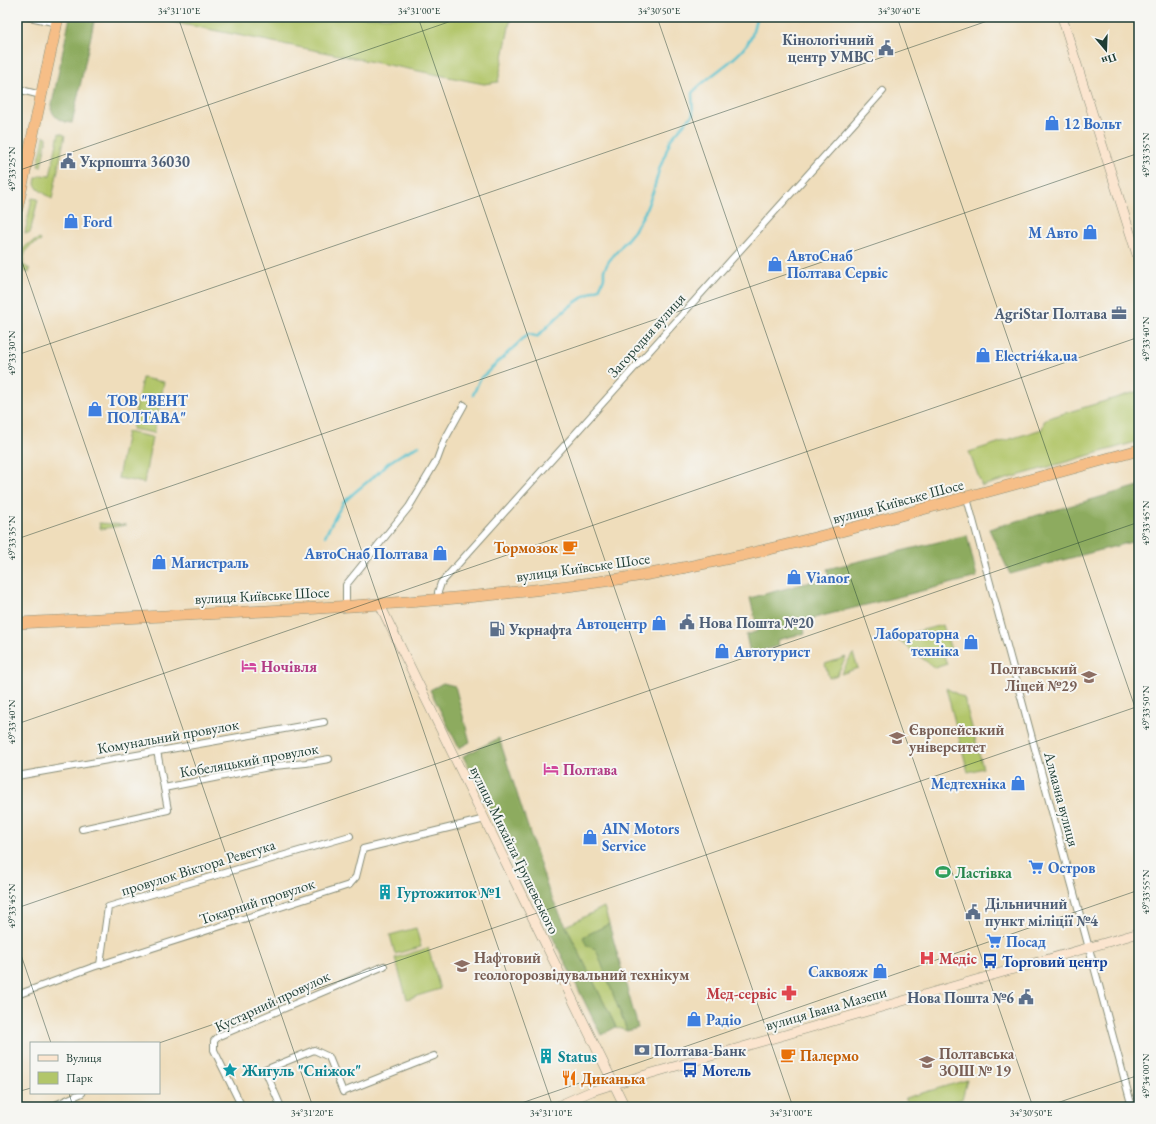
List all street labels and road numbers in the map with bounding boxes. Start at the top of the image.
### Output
street label: Загородня вулиця [603,289,689,381]
street label: вулиця Київське Шосе [830,474,966,528]
street label: вулиця Київське Шосе [515,548,651,586]
street label: вулиця Київське Шосе [194,582,330,608]
street label: Комунальний провулок [96,714,240,758]
street label: Кобеляцький провулок [178,738,320,782]
street label: Алмазна вулиця [1040,749,1084,849]
street label: вулиця Михайла Грушевського [466,763,564,937]
street label: провулок Віктора Ревегука [119,835,277,899]
street label: Токарний провулок [197,873,317,929]
street label: Кустарний провулок [211,966,333,1036]
street label: вулиця Івана Мазепи [763,982,889,1034]

